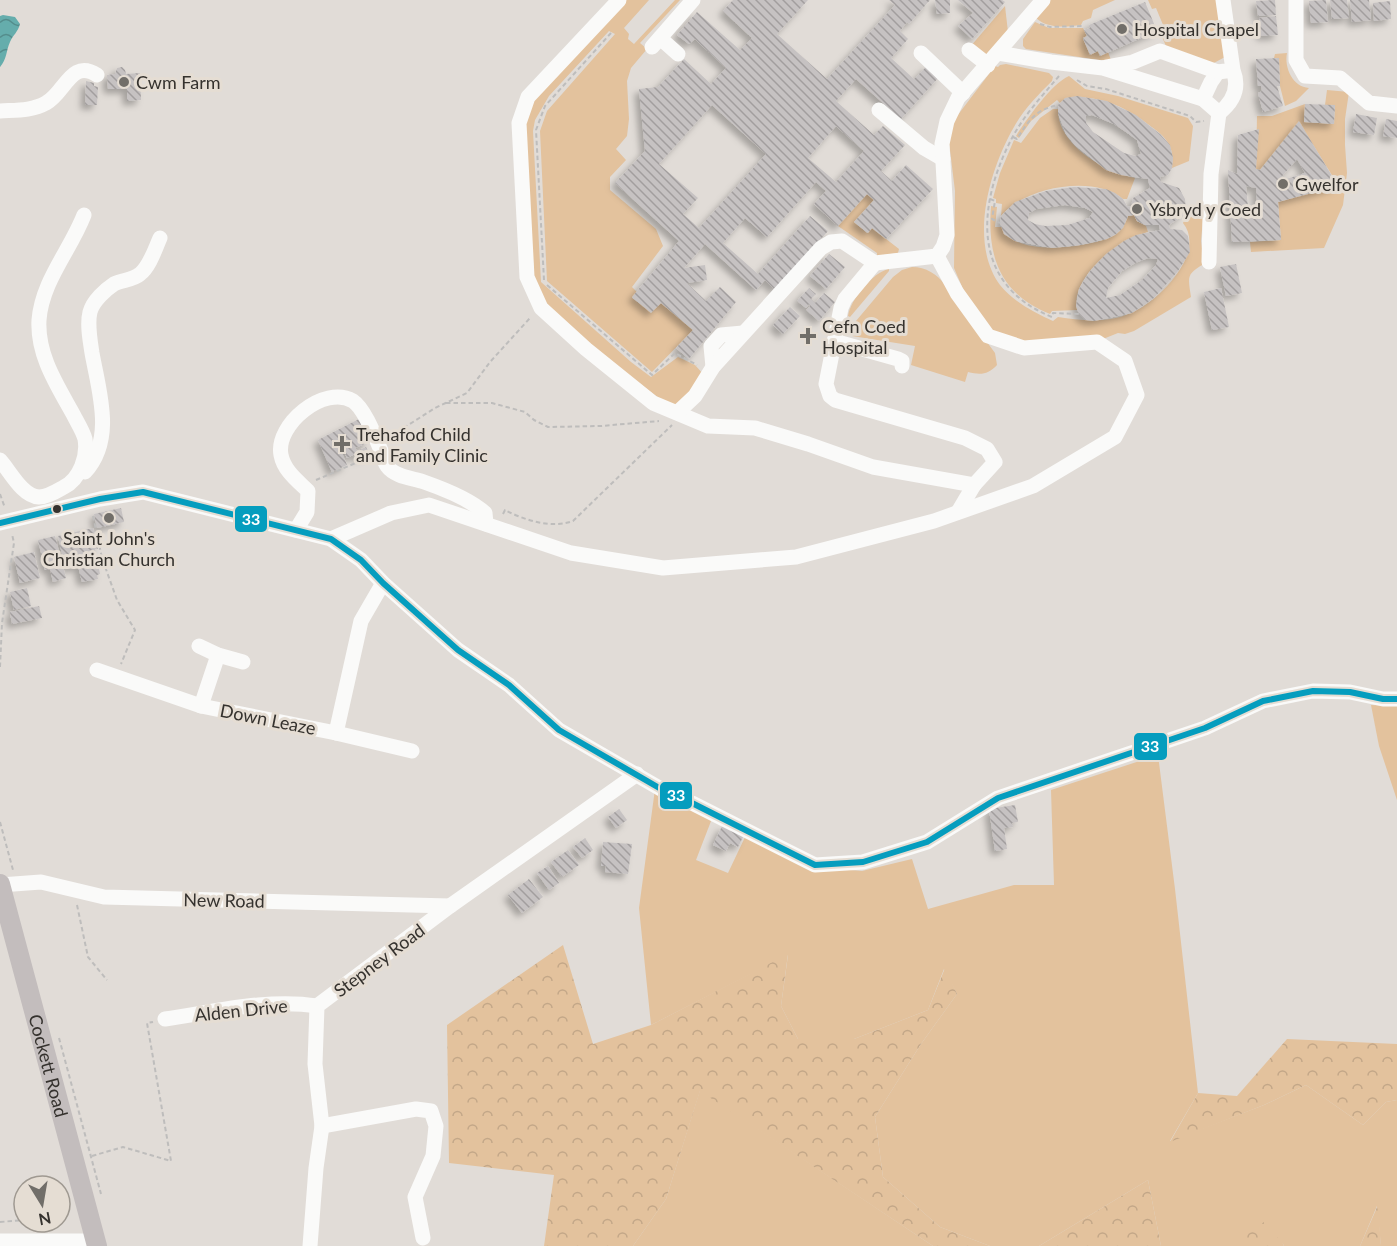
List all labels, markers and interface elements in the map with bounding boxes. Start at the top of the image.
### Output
place label: Hospital Chapel [1134,18,1259,40]
marker: Hospital Chapel [1115,22,1129,36]
place label: Cwm Farm [136,71,221,93]
marker: Cwm Farm [117,75,131,89]
place label: Gwelfor [1295,173,1359,195]
marker: Gwelfor [1276,177,1290,191]
place label: Ysbryd y Coed [1149,198,1261,220]
marker: Ysbryd y Coed [1130,202,1144,216]
place label: Cefn Coed Hospital [822,315,906,358]
marker: Cefn Coed Hospital [799,327,817,345]
place label: Trehafod Child and Family Clinic [356,423,488,466]
marker: Trehafod Child and Family Clinic [333,435,351,453]
unlabelled marker [51,503,63,515]
line badge: 33 [234,505,268,533]
text: 33 [242,509,260,528]
marker: Saint John's Christian Church [102,511,116,525]
place label: Saint John's Christian Church [43,527,175,570]
street label: Down Leaze [218,699,318,739]
line badge: 33 [1133,732,1168,761]
text: 33 [1141,736,1159,755]
line badge: 33 [659,781,693,810]
text: 33 [667,785,685,804]
street label: New Road [183,888,265,912]
street label: Stepney Road [329,919,429,1001]
street label: Alden Drive [193,994,289,1026]
street label: Cockett Road [24,1012,73,1119]
north arrow [12,1174,72,1234]
text: N [37,1209,53,1230]

